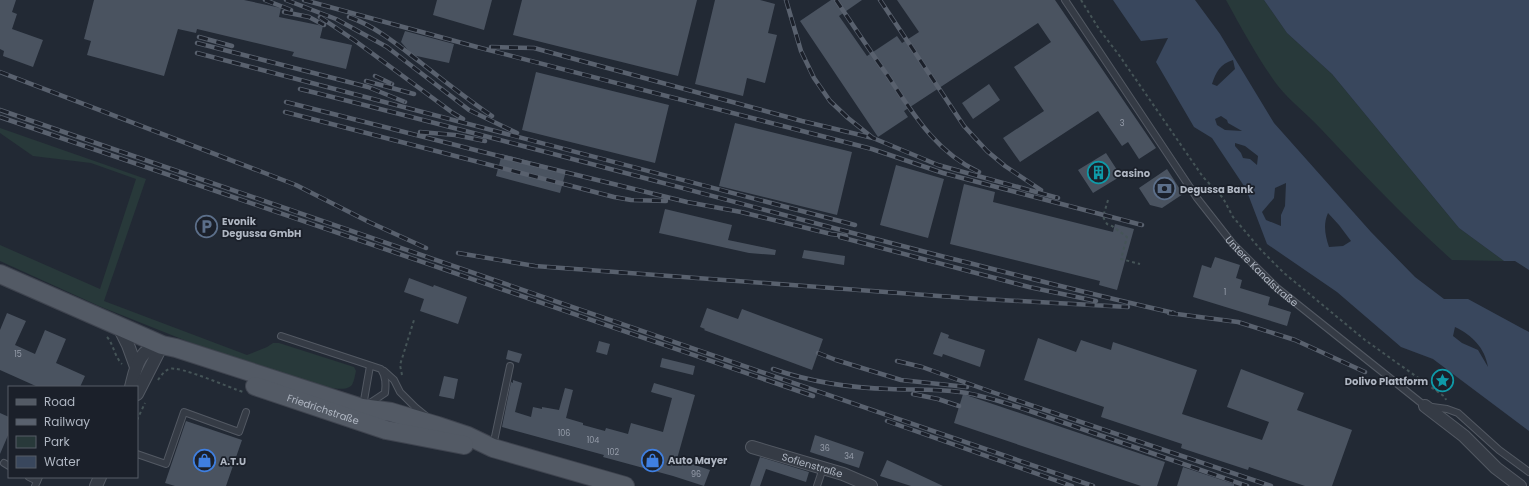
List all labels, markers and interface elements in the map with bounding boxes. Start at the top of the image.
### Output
house number: 3 [1120,118,1125,129]
building icon: Casino [1086,160,1112,186]
place label: Casino [1114,166,1151,181]
bank icon: Degussa Bank [1151,176,1177,202]
place label: Degussa Bank [1180,182,1254,197]
parking icon: Evonik Degussa GmbH [194,214,220,240]
place label: Evonik Degussa GmbH [222,214,301,241]
street label: Untere Kanalstraße [1221,233,1301,310]
house number: 1 [1224,287,1226,298]
house number: 15 [14,349,22,360]
place icon: Dolivo Plattform [1430,368,1456,394]
place label: Dolivo Plattform [1345,374,1428,389]
legend [8,386,138,478]
street label: Friedrichstraße [285,390,361,428]
text: Road [44,393,75,410]
text: Railway [44,413,90,430]
house number: 106 [558,428,570,439]
text: Park [44,433,71,450]
house number: 104 [587,435,599,446]
house number: 36 [820,443,830,454]
house number: 102 [607,447,619,458]
shop icon: Auto Mayer [640,447,666,473]
shop icon: A.T.U [191,448,217,474]
street label: Sofienstraße [780,449,845,482]
house number: 34 [844,451,854,462]
text: Water [44,453,81,470]
place label: Auto Mayer [668,453,728,468]
place label: A.T.U [220,454,246,469]
house number: 96 [691,469,701,480]

